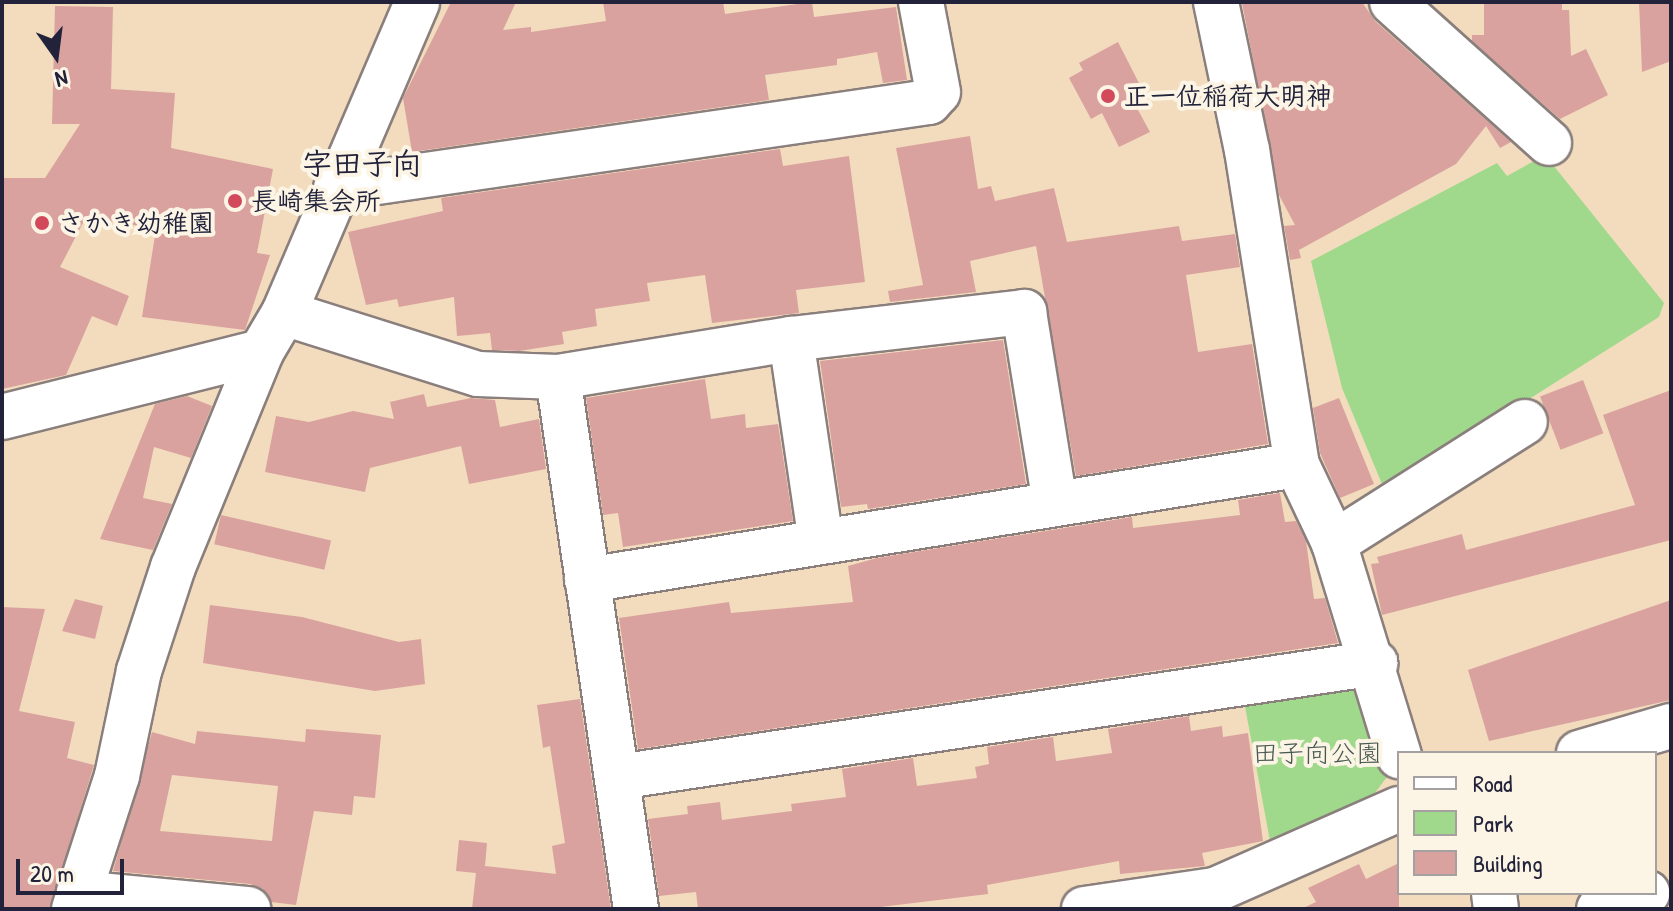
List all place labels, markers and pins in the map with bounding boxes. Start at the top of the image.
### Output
place label: 正一位稲荷大明神 [1124,80,1332,112]
marker: 正一位稲荷大明神 [1099,87,1117,105]
place label: 長崎集会所 [251,185,381,217]
marker: 長崎集会所 [226,192,244,210]
place label: さかき幼稚園 [58,207,214,239]
marker: さかき幼稚園 [33,214,51,232]

